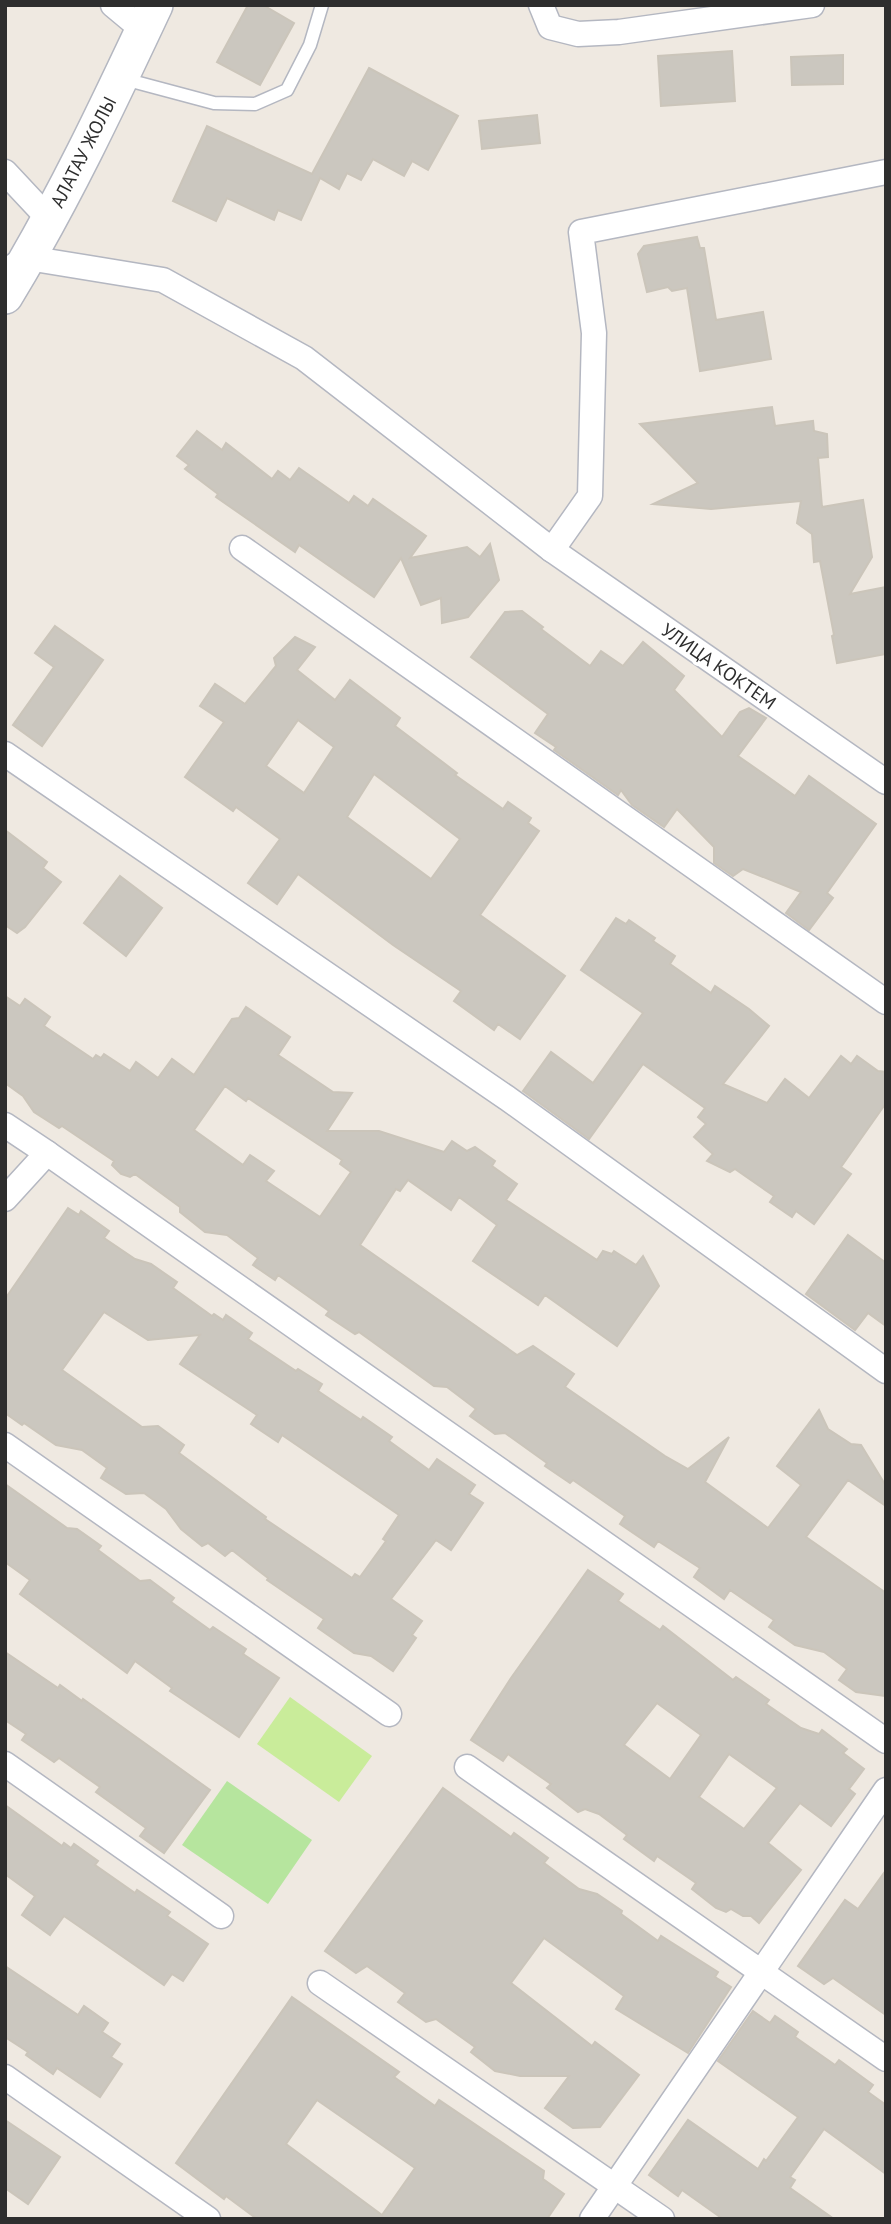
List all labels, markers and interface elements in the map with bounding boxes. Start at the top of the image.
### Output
street label: АЛАТАУ ЖОЛЫ [45,92,121,212]
street label: УЛИЦА КОКТЕМ [657,618,781,714]

